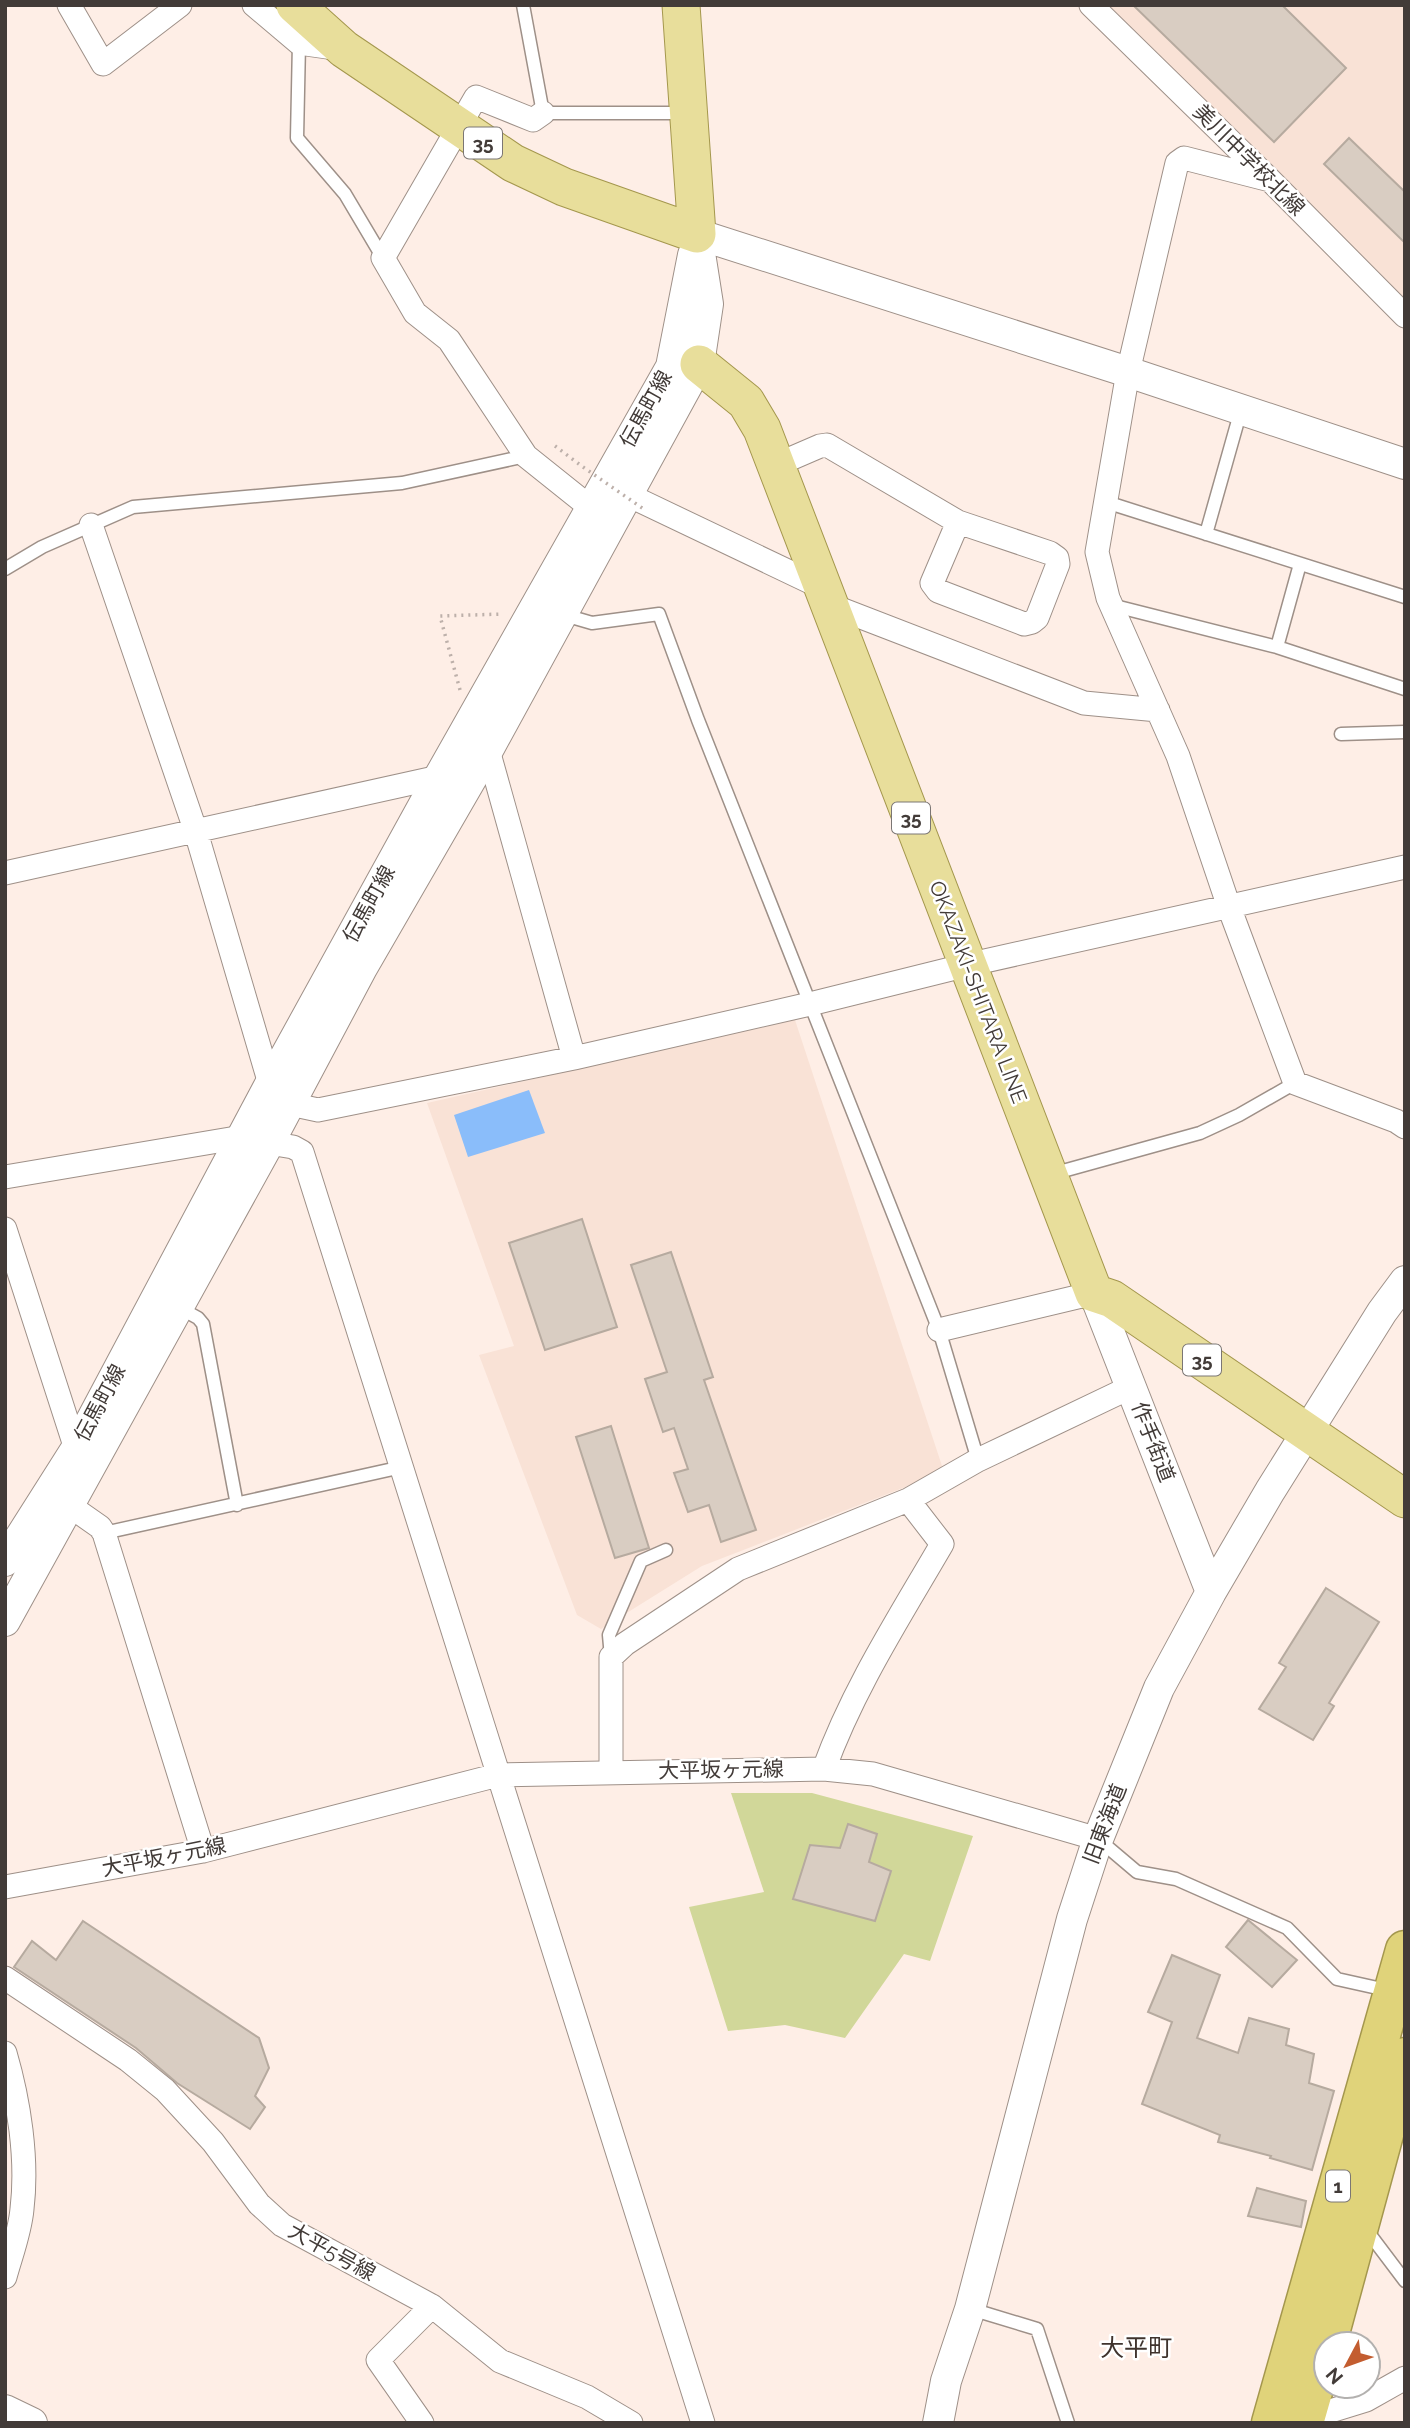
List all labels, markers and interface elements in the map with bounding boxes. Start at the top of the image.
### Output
street label: 美川中学校北線 [1189,99,1310,220]
road number: 35 [464,127,502,158]
street label: 伝馬町線 [614,366,677,452]
road number: 35 [892,803,930,834]
street label: 伝馬町線 [337,861,400,947]
street label: OKAZAKI-SHITARA LINE [924,877,1033,1107]
road number: 35 [1183,1344,1221,1376]
street label: 伝馬町線 [69,1360,130,1446]
street label: 作手街道 [1127,1398,1180,1486]
street label: 大平坂ヶ元線 [658,1756,784,1783]
street label: 旧東海道 [1078,1780,1131,1868]
street label: 大平坂ヶ元線 [100,1832,228,1881]
road number: 1 [1326,2170,1350,2202]
street label: 大平5号線 [284,2217,380,2286]
north arrow [1312,2330,1382,2400]
district label: 大平町 [1100,2333,1172,2362]
text: N [1321,2363,1347,2389]

